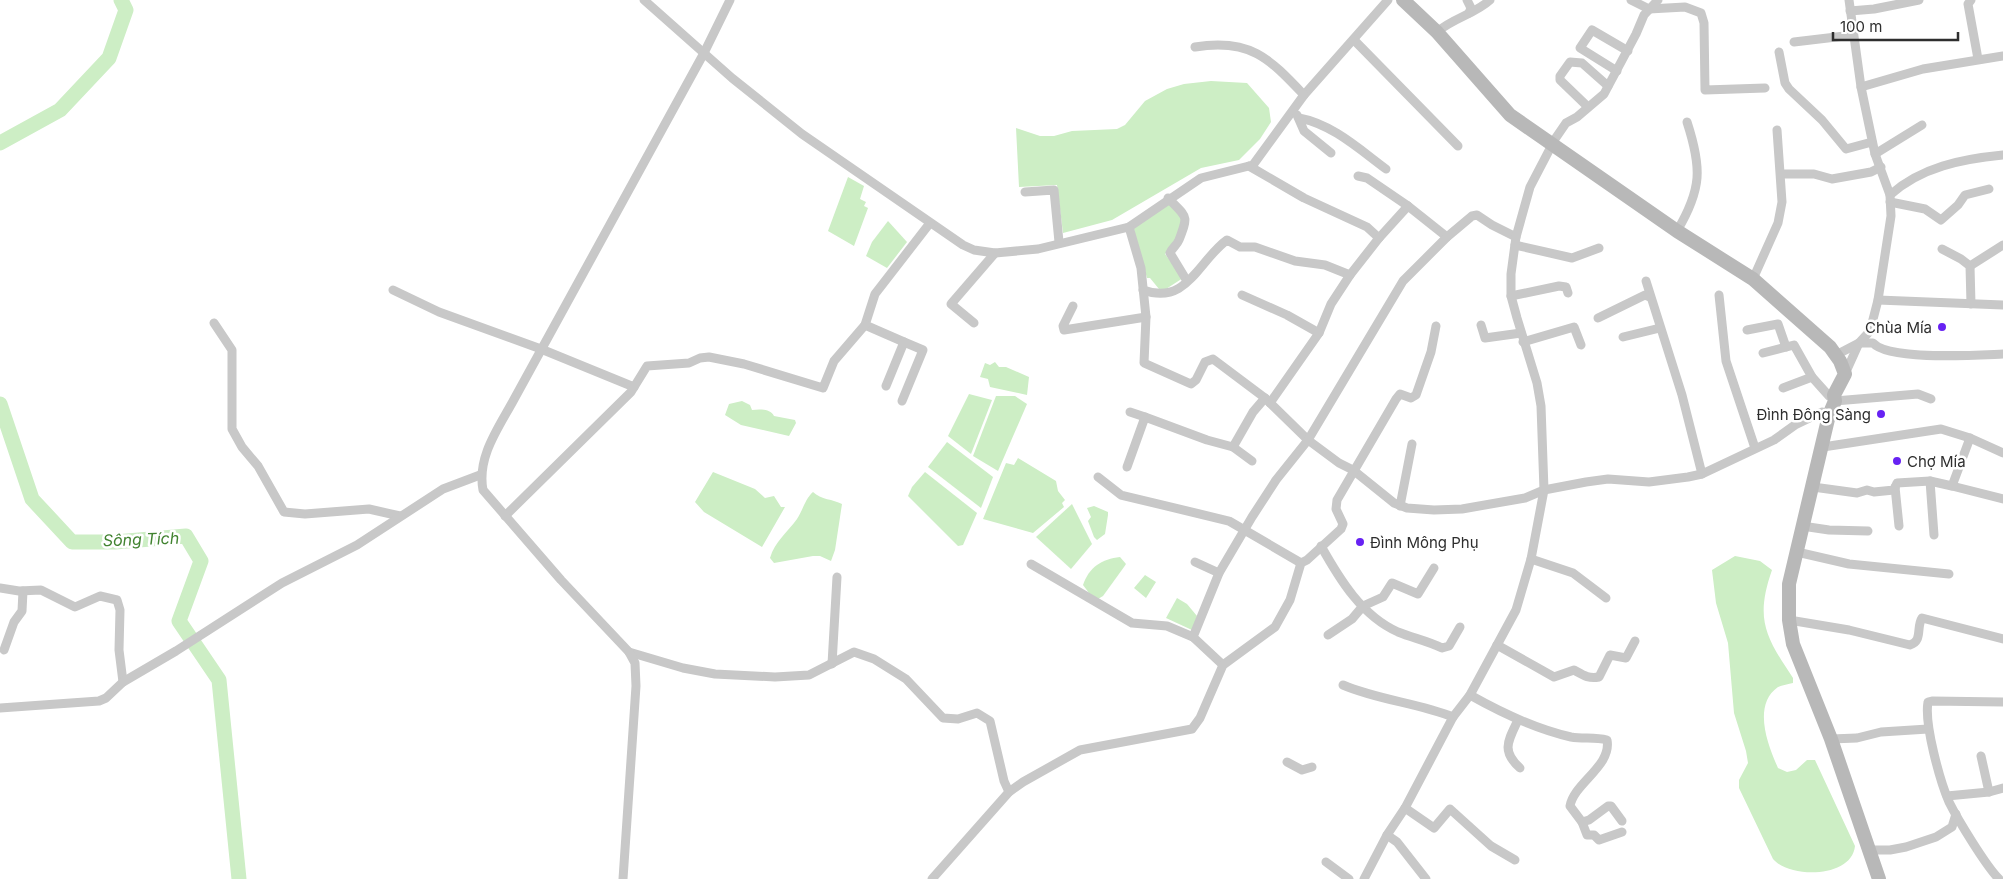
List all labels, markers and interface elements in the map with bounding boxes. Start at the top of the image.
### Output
scale bar [1833,10,1958,42]
text: 100 m [1840,17,1882,36]
place label: Chùa Mía [1865,318,1932,337]
marker: Chùa Mía [1936,321,1948,333]
place label: Đình Đông Sàng [1756,405,1871,424]
marker: Đình Đông Sàng [1875,408,1887,420]
place label: Chợ Mía [1907,452,1966,471]
marker: Chợ Mía [1891,455,1903,467]
water label: Sông Tích [102,528,180,550]
place label: Đình Mông Phụ [1370,533,1479,552]
marker: Đình Mông Phụ [1354,536,1366,548]

